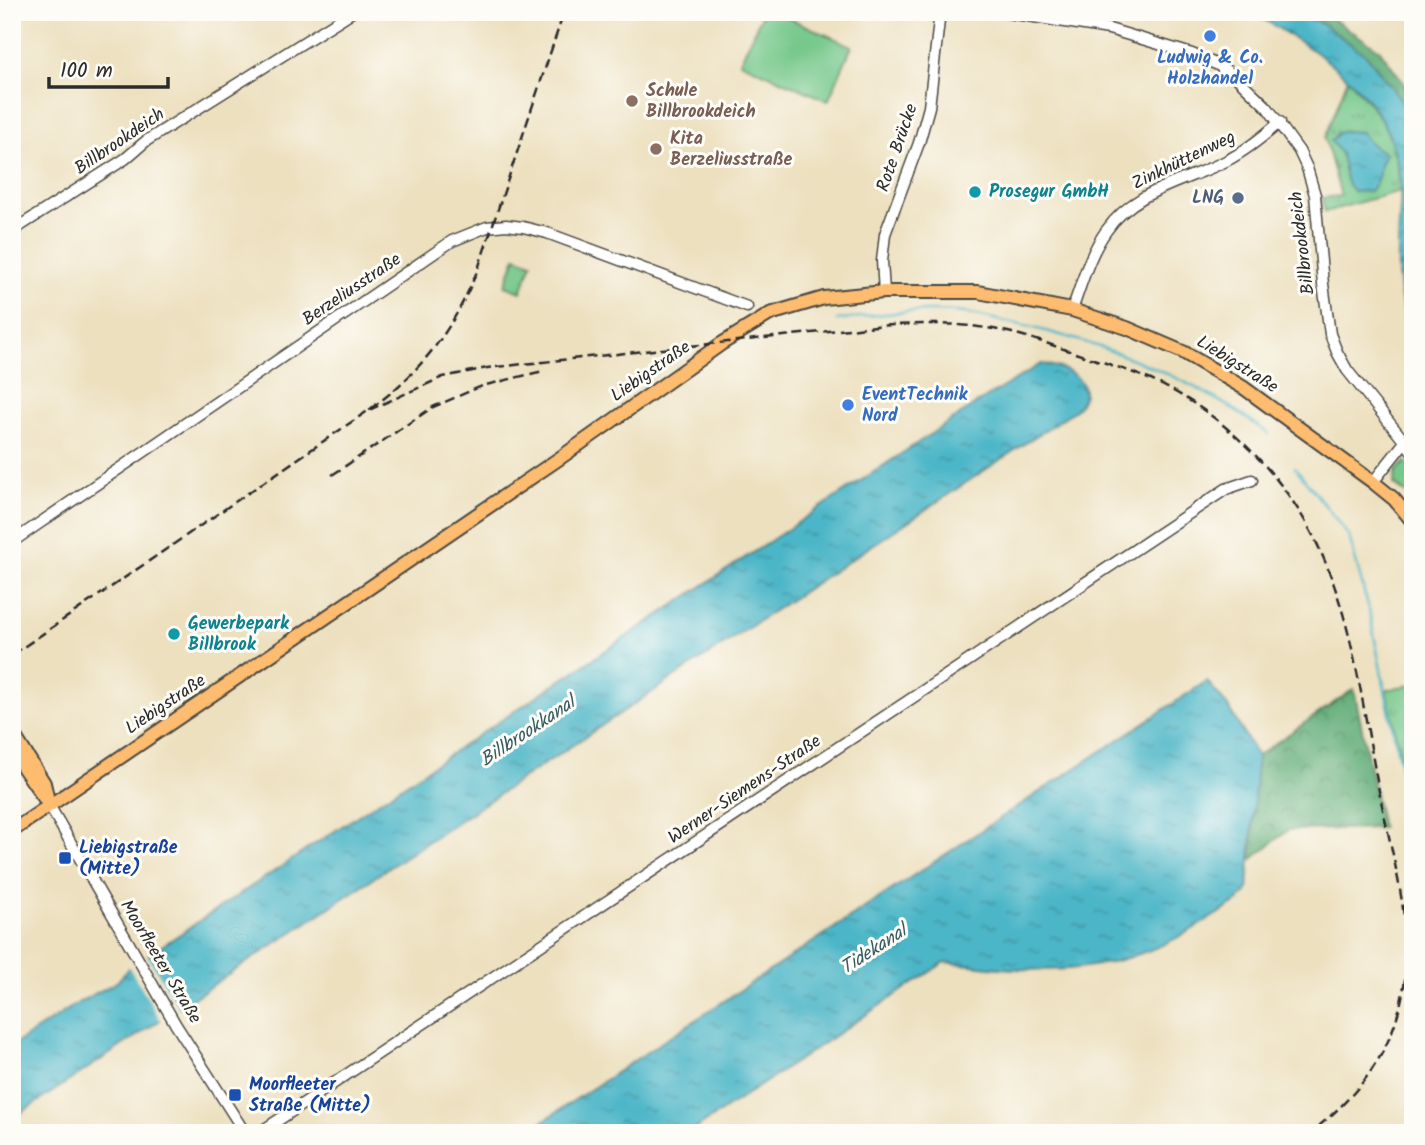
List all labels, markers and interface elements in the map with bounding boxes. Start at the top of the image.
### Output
marker: Ludwig & Co. Holzhandel [1202,28,1218,44]
place label: Ludwig & Co. Holzhandel [1157,44,1263,94]
scale bar [49,46,168,90]
text: 100 m [60,55,113,88]
place label: Schule Billbrookdeich [646,77,756,127]
marker: Schule Billbrookdeich [624,93,640,109]
street label: Rote Brücke [869,100,927,196]
street label: Billbrookdeich [69,101,171,183]
street label: Zinkhüttenweg [1127,123,1241,199]
place label: Kita Berzeliusstraße [670,125,793,175]
marker: Kita Berzeliusstraße [648,141,664,157]
place label: Prosegur GmbH [989,178,1109,207]
marker: Prosegur GmbH [967,184,983,200]
place label: LNG [1192,184,1224,213]
marker: LNG [1230,190,1246,206]
street label: Billbrookdeich [1282,190,1324,296]
street label: Berzeliusstraße [297,246,407,334]
street label: Liebigstraße [1190,328,1284,402]
street label: Liebigstraße [605,334,697,410]
place label: EventTechnik Nord [862,381,969,431]
marker: EventTechnik Nord [840,397,856,413]
place label: Gewerbepark Billbrook [188,610,290,660]
marker: Gewerbepark Billbrook [166,626,182,642]
street label: Liebigstraße [120,667,212,743]
water label: Billbrookkanal [474,687,585,775]
street label: Werner-Siemens-Straße [662,728,828,852]
place label: Liebigstraße (Mitte) [79,834,178,884]
marker: Liebigstraße (Mitte) [57,850,73,866]
street label: Moorfleeter Straße [111,894,209,1030]
water label: Tidekanal [835,915,916,983]
place label: Moorfleeter Straße (Mitte) [249,1071,371,1121]
marker: Moorfleeter Straße (Mitte) [227,1087,243,1103]

